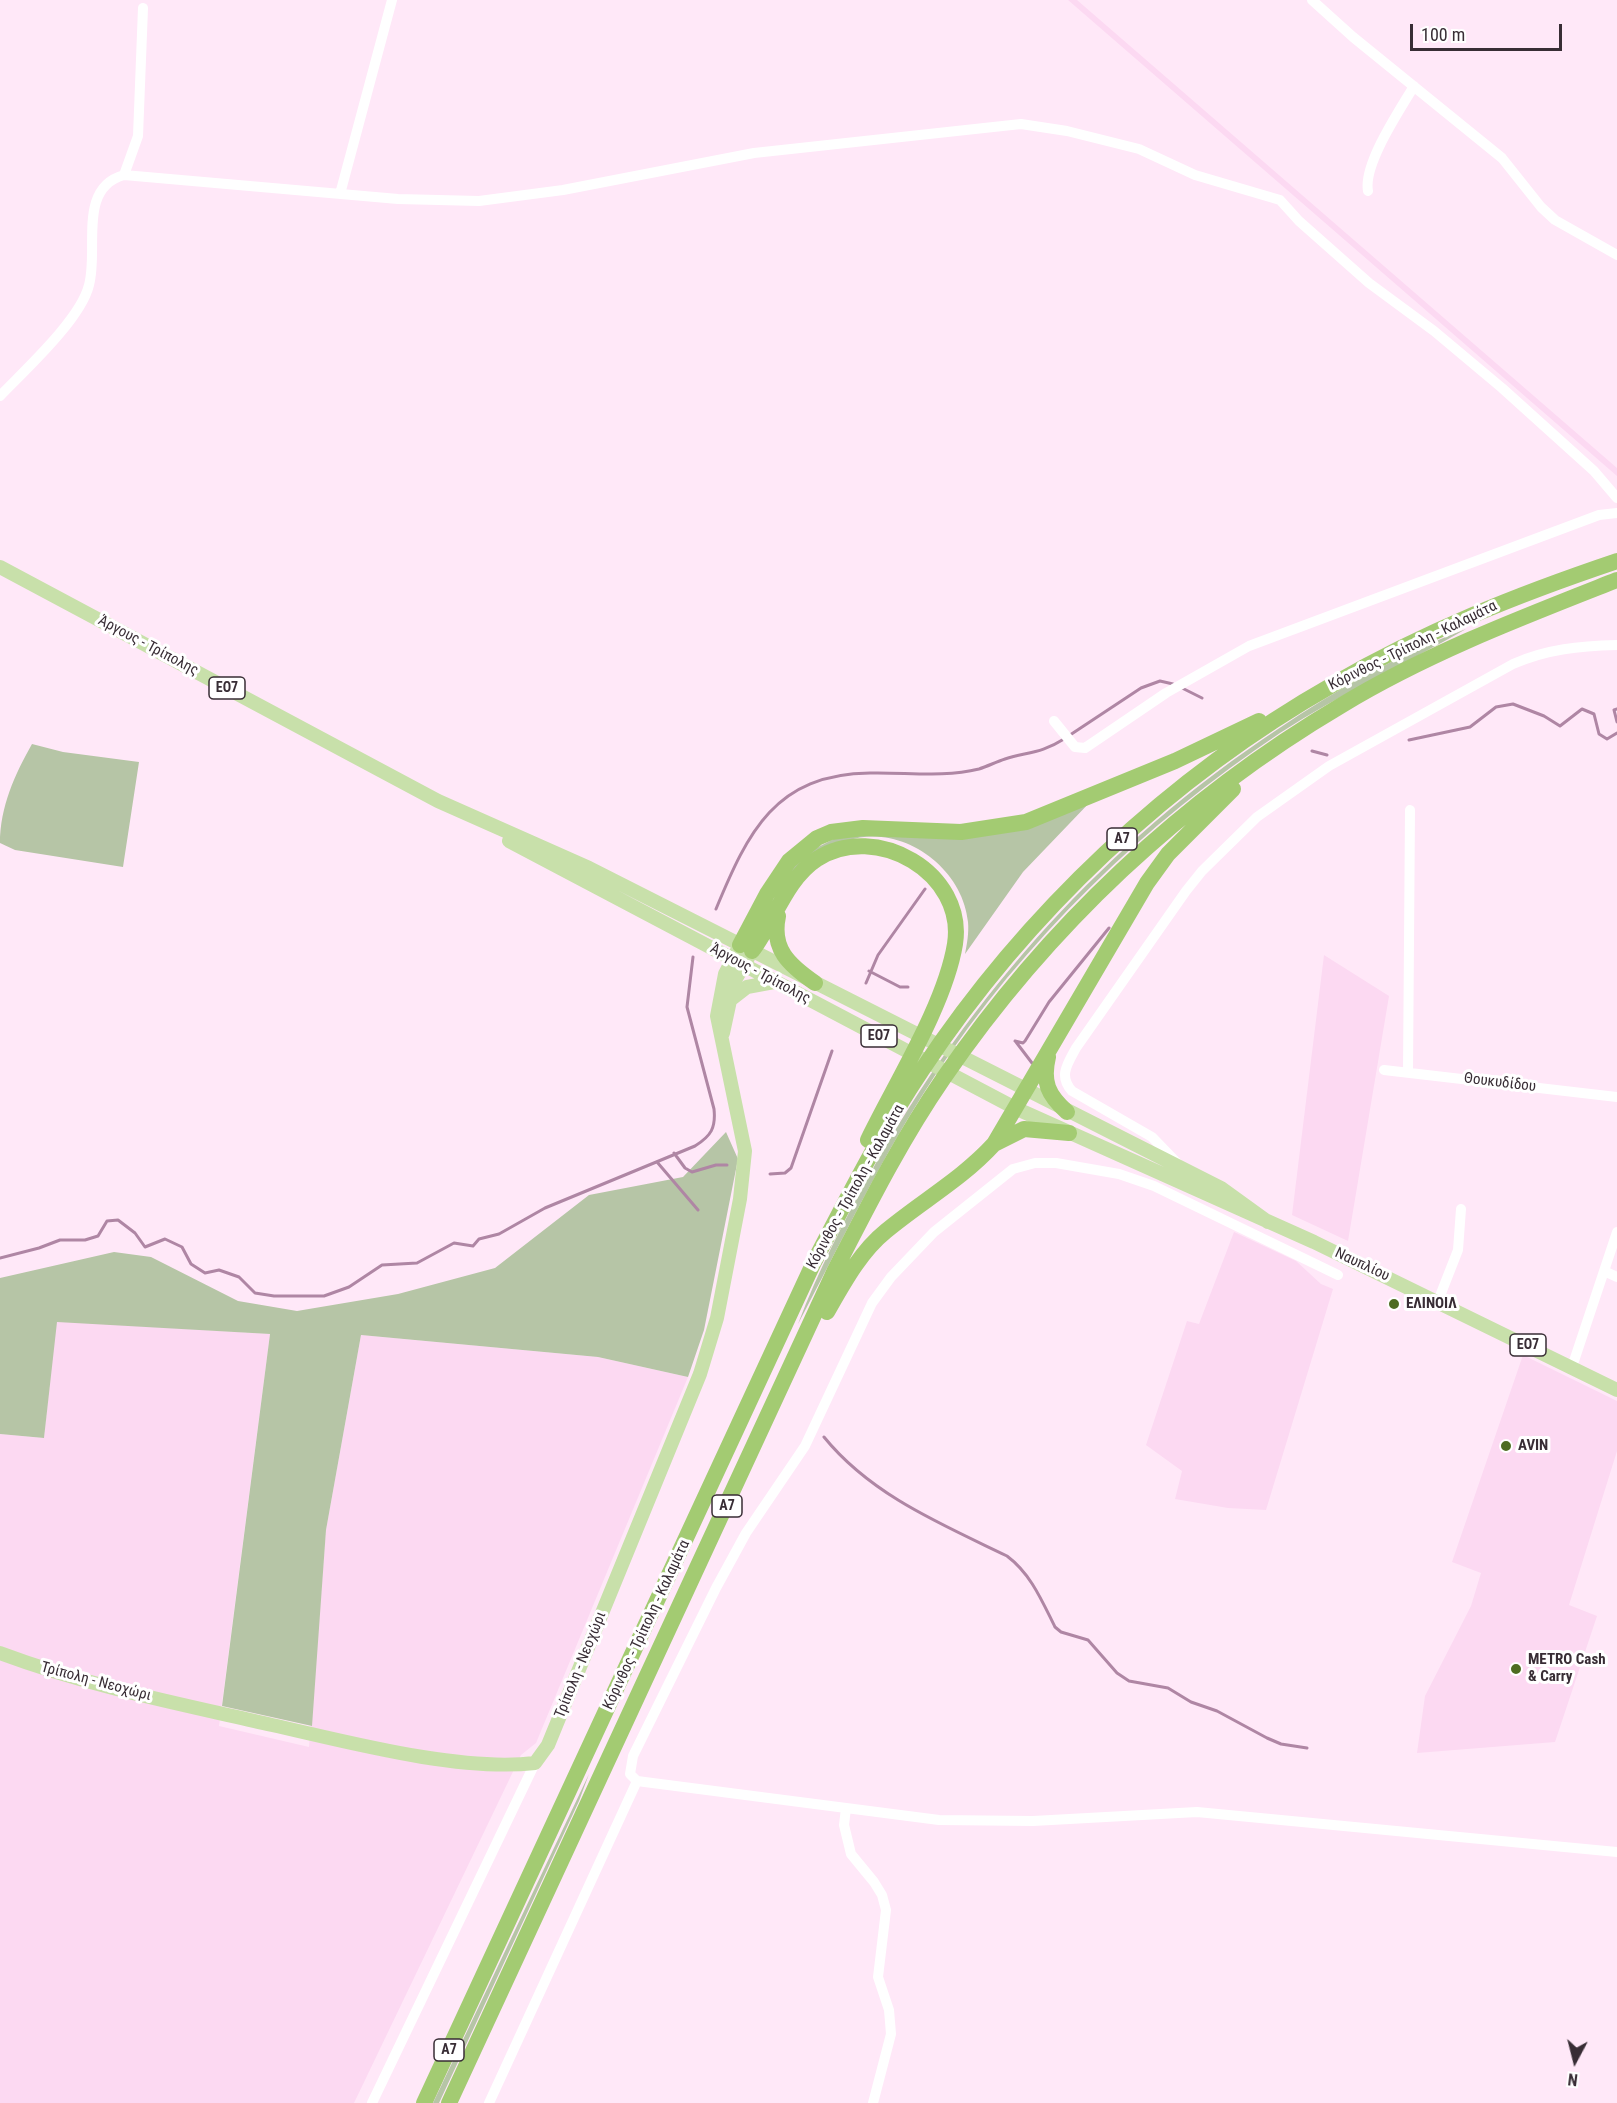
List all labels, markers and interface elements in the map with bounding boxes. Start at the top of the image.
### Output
scale bar [1413,12,1564,50]
text: 100 m [1421,24,1465,45]
street label: Κόρινθος - Τρίπολη - Καλαμάτα [1326,597,1500,695]
street label: Άργους - Τρίπολης [95,612,201,680]
road number: ΕΟ7 [209,677,245,699]
road number: Α7 [1107,828,1137,850]
street label: Άργους - Τρίπολης [707,940,813,1008]
road number: ΕΟ7 [861,1025,897,1047]
street label: Θουκυδίδου [1463,1070,1537,1096]
street label: Κόρινθος - Τρίπολη - Καλαμάτα [803,1102,909,1272]
street label: Ναυπλίου [1332,1245,1392,1285]
place label: ΕΛΙΝΟΙΛ [1406,1295,1457,1313]
marker: ΕΛΙΝΟΙΛ [1387,1297,1401,1311]
road number: ΕΟ7 [1510,1334,1546,1356]
place label: AVIN [1518,1437,1548,1455]
marker: AVIN [1499,1439,1513,1453]
road number: Α7 [712,1495,742,1517]
street label: Κόρινθος - Τρίπολη - Καλαμάτα [600,1537,694,1713]
street label: Τρίπολη - Νεοχώρι [551,1609,611,1721]
place label: METRO Cash & Carry [1528,1651,1606,1686]
street label: Τρίπολη - Νεοχώρι [39,1659,153,1705]
marker: METRO Cash & Carry [1509,1662,1523,1676]
north arrow [1545,2031,1605,2091]
road number: Α7 [434,2039,464,2061]
text: N [1567,2069,1579,2089]

